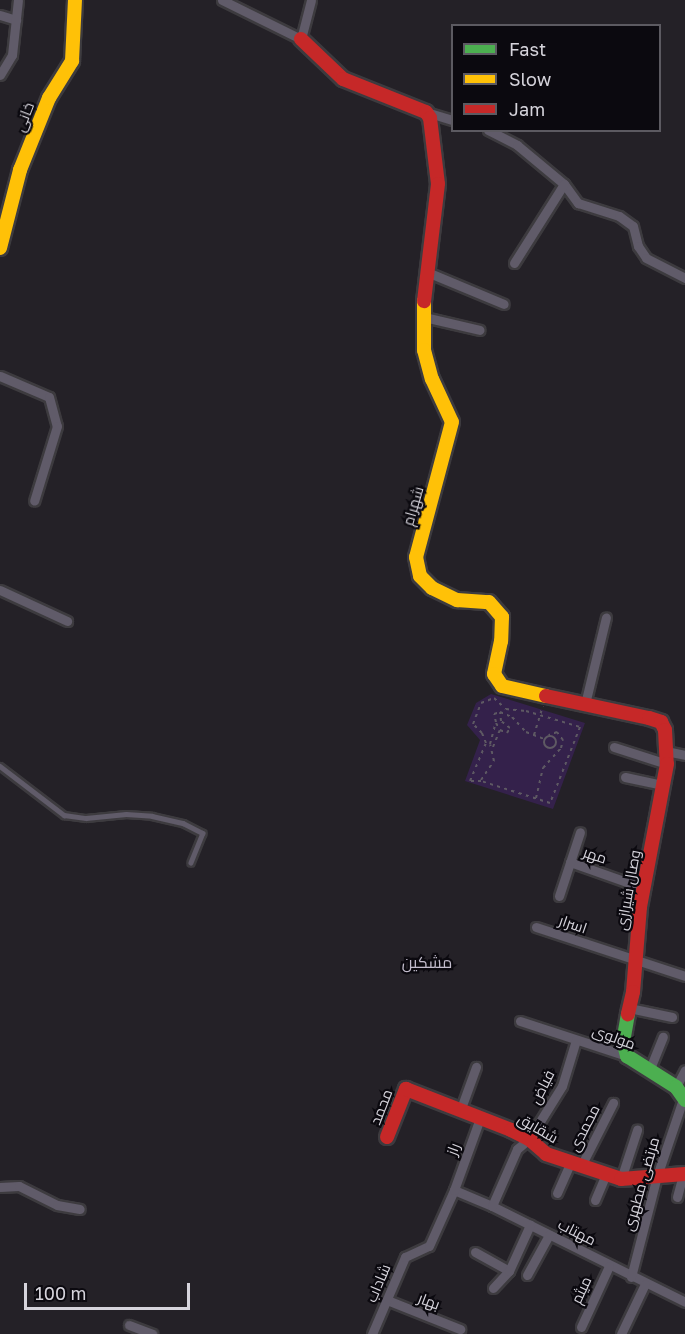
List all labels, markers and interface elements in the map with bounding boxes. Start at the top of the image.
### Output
legend [451,24,661,132]
text: Fast [509,38,546,60]
text: Slow [509,68,551,90]
text: Jam [509,98,545,120]
street label: خانی [10,100,38,134]
street label: شهرام [399,484,427,528]
street label: مهر [581,843,609,867]
street label: وصال شیرازی [612,848,644,932]
street label: اسرار [557,911,589,937]
district label: مشکین [402,952,452,972]
street label: مولوی [590,1021,638,1053]
street label: فیاض [526,1067,558,1107]
street label: محمد [366,1087,396,1127]
street label: محمدی [565,1102,603,1154]
street label: شقایق [515,1109,561,1147]
street label: مرتضی مطهری [619,1135,663,1233]
street label: راز [443,1140,463,1158]
street label: مهتاب [555,1215,599,1249]
street label: شاداب [362,1261,394,1305]
scale bar [27,1271,194,1309]
street label: میثم [567,1273,595,1307]
text: 100 m [35,1282,86,1304]
street label: بهار [415,1289,443,1313]

